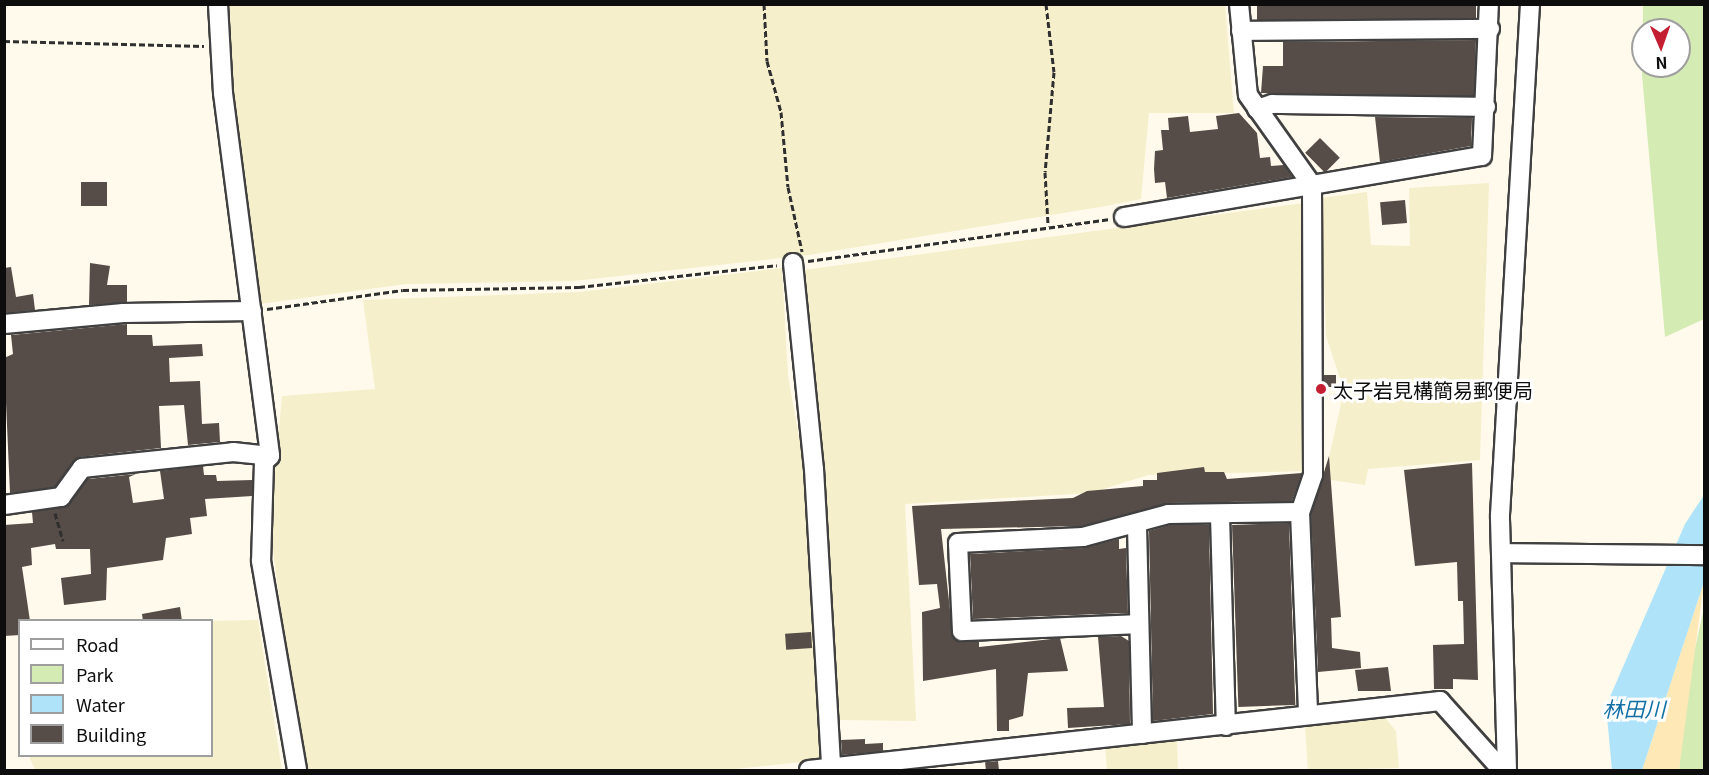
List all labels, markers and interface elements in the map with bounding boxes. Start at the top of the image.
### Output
north arrow [1631,18,1691,78]
text: N [1655,52,1668,76]
place label: 太子岩見構簡易郵便局 [1333,377,1533,401]
marker: 太子岩見構簡易郵便局 [1314,382,1328,396]
legend [18,619,213,757]
text: Road [76,631,119,657]
text: Park [76,661,114,687]
text: Water [76,691,125,717]
water label: 林田川 [1603,695,1665,721]
text: Building [76,721,146,747]

